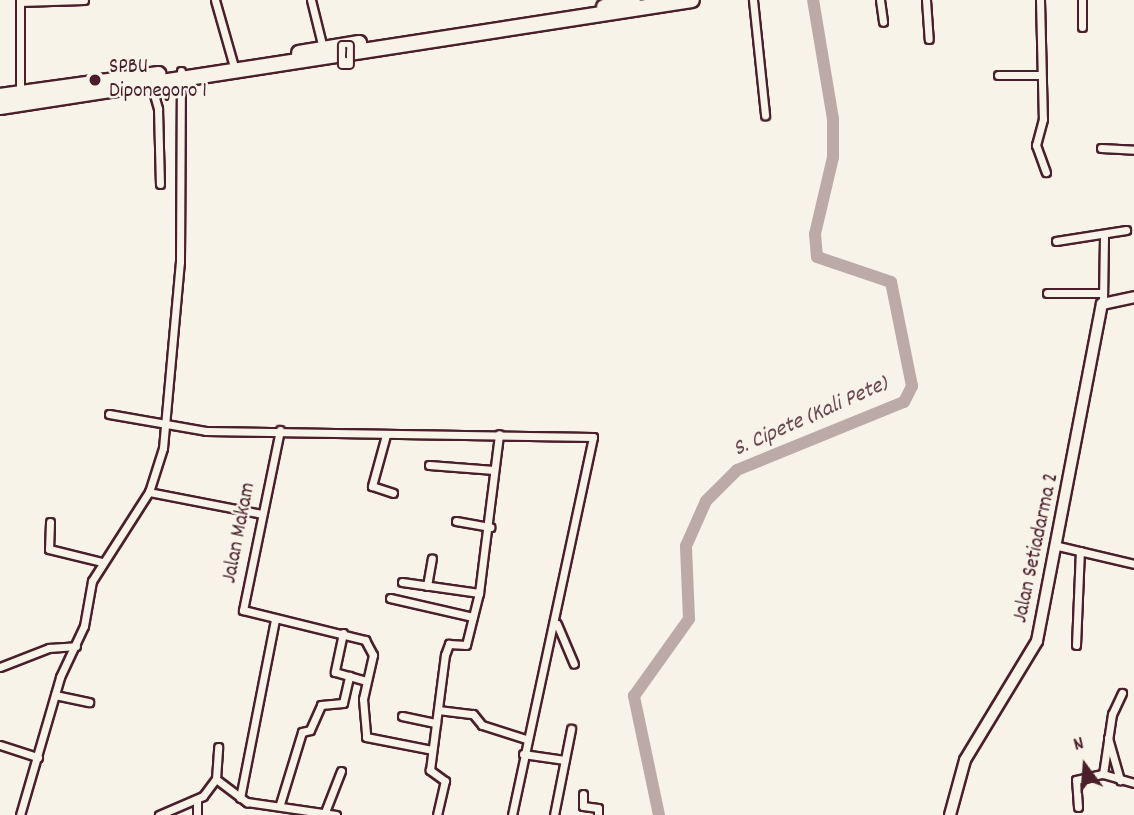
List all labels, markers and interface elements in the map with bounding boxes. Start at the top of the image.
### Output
road number: 1 [336,40,356,70]
place label: SPBU Diponegoro 1 [109,55,207,105]
marker: SPBU Diponegoro 1 [87,72,103,88]
water label: S. Cipete (Kali Pete) [729,372,893,464]
street label: Jalan Setiadarma 2 [1009,471,1065,625]
street label: Jalan Makam [218,481,262,585]
north arrow [1050,731,1120,801]
text: N [1071,731,1087,760]

